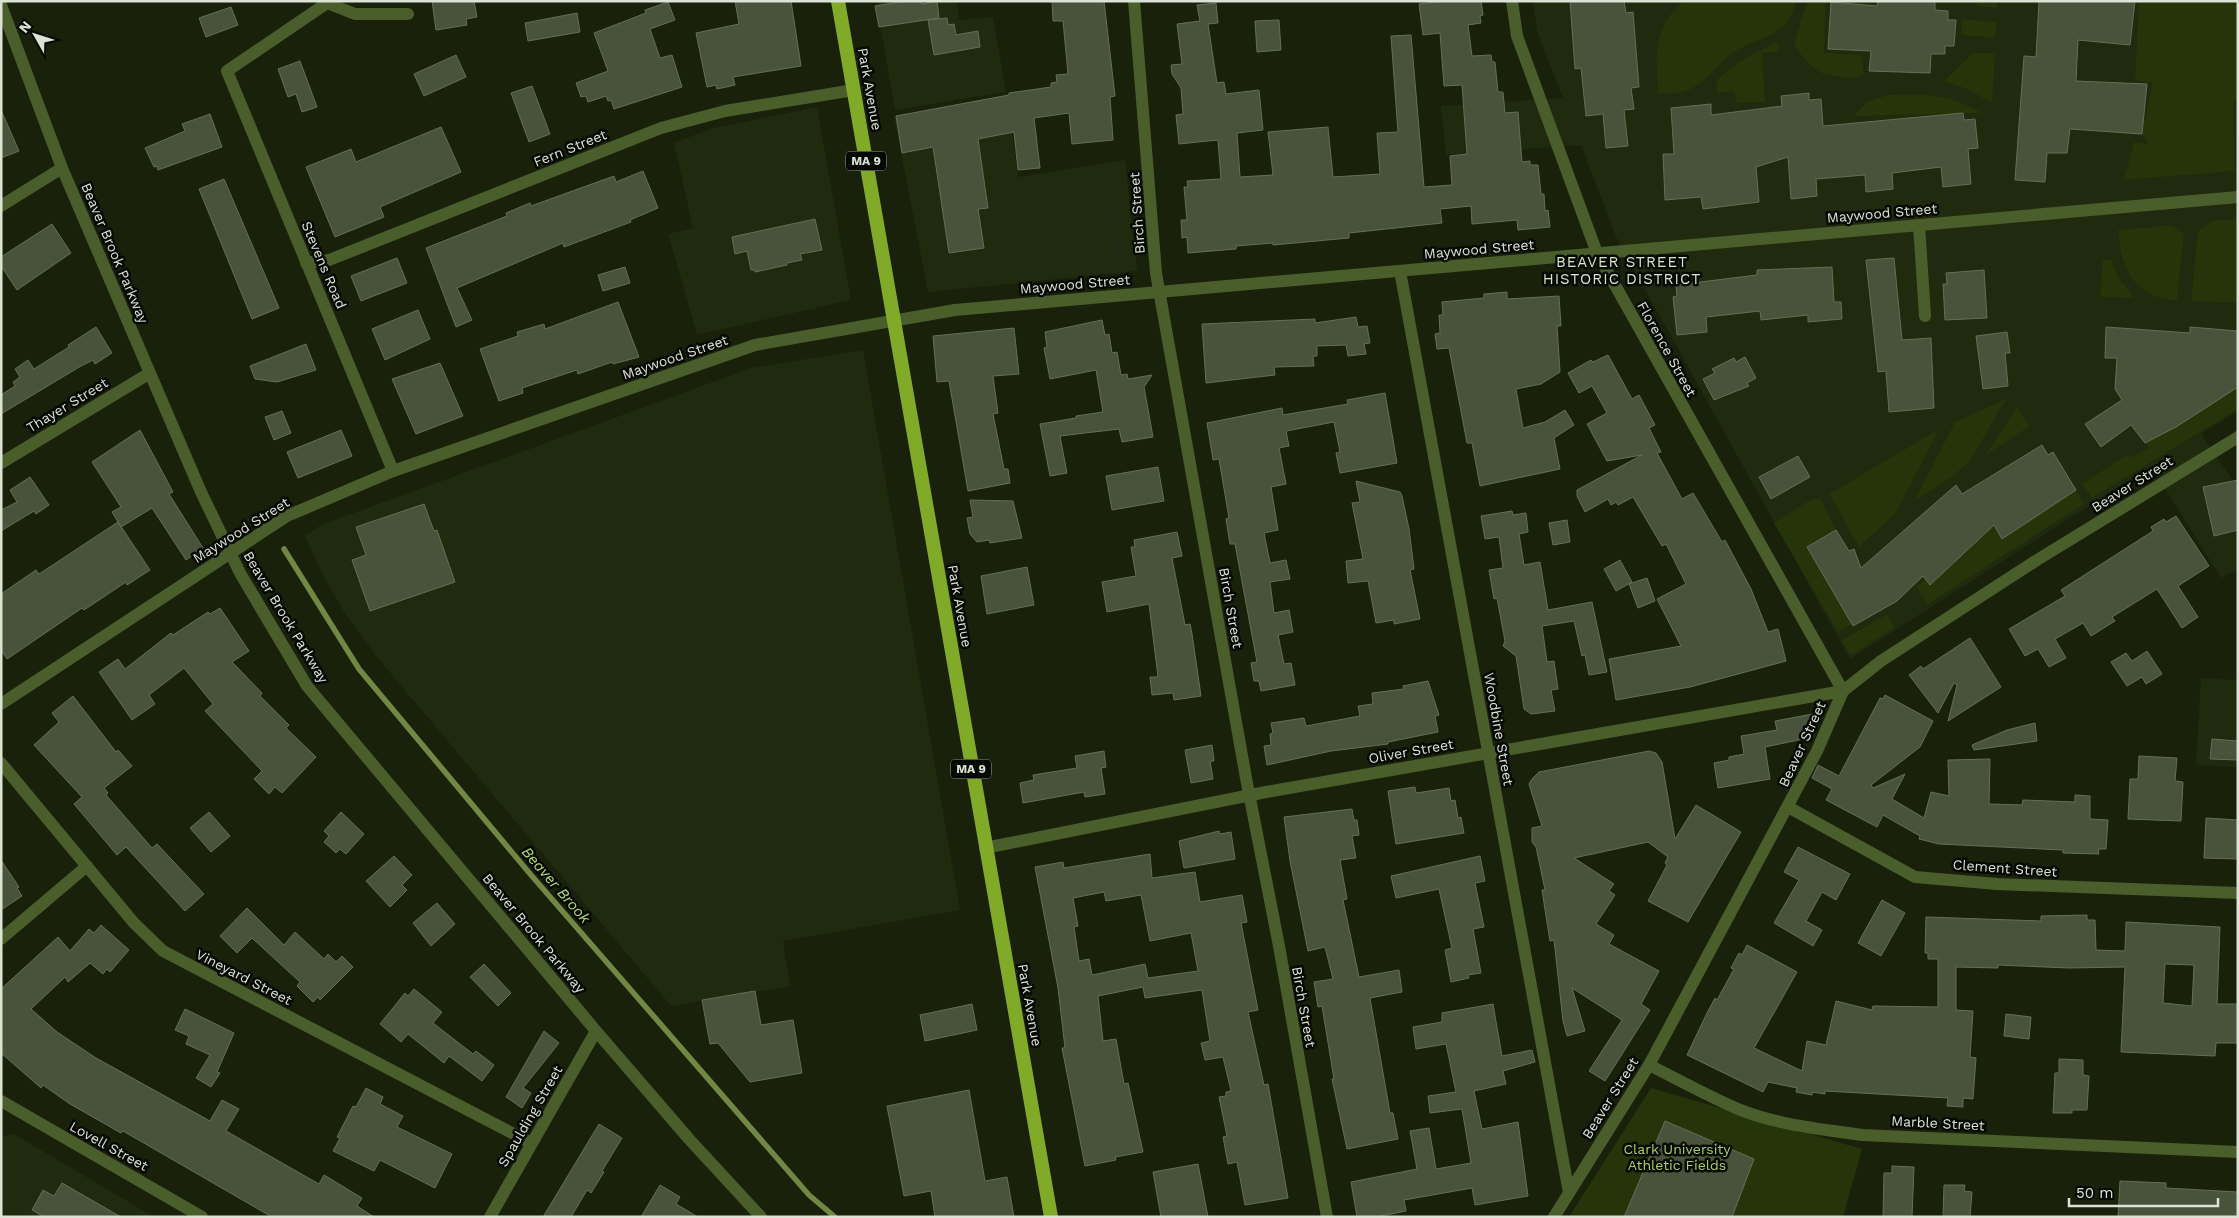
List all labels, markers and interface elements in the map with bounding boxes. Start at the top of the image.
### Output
north arrow [10,10,60,60]
text: N [15,18,34,36]
street label: Park Avenue [855,46,885,132]
street label: Fern Street [531,126,609,170]
road number: MA 9 [846,152,886,170]
street label: Birch Street [1126,172,1148,254]
street label: Beaver Brook Parkway [78,181,152,326]
street label: Maywood Street [1826,200,1938,226]
street label: Stevens Road [298,219,350,311]
street label: Maywood Street [1423,236,1535,262]
district label: BEAVER STREET HISTORIC DISTRICT [1543,253,1701,288]
street label: Maywood Street [1019,271,1131,297]
street label: Florence Street [1634,299,1700,399]
street label: Maywood Street [620,331,730,383]
street label: Thayer Street [23,374,111,436]
street label: Beaver Street [2089,453,2176,515]
street label: Maywood Street [190,494,292,566]
street label: Beaver Brook Parkway [240,548,332,686]
street label: Park Avenue [945,563,975,649]
street label: Birch Street [1216,566,1246,650]
street label: Woodbine Street [1481,671,1517,787]
street label: Beaver Street [1775,699,1829,789]
street label: Oliver Street [1367,736,1455,766]
road number: MA 9 [951,760,991,779]
water label: Beaver Brook [518,843,595,928]
street label: Clement Street [1952,856,2058,880]
street label: Beaver Brook Parkway [479,870,589,996]
street label: Vineyard Street [193,946,295,1008]
street label: Park Avenue [1015,962,1045,1048]
street label: Birch Street [1289,965,1319,1049]
street label: Beaver Street [1579,1054,1641,1141]
street label: Spaulding Street [495,1062,566,1169]
street label: Marble Street [1891,1113,1985,1133]
street label: Lovell Street [67,1118,151,1174]
park label: Clark University Athletic Fields [1623,1141,1731,1173]
scale bar [2069,1176,2218,1208]
text: 50 m [2076,1184,2113,1202]

